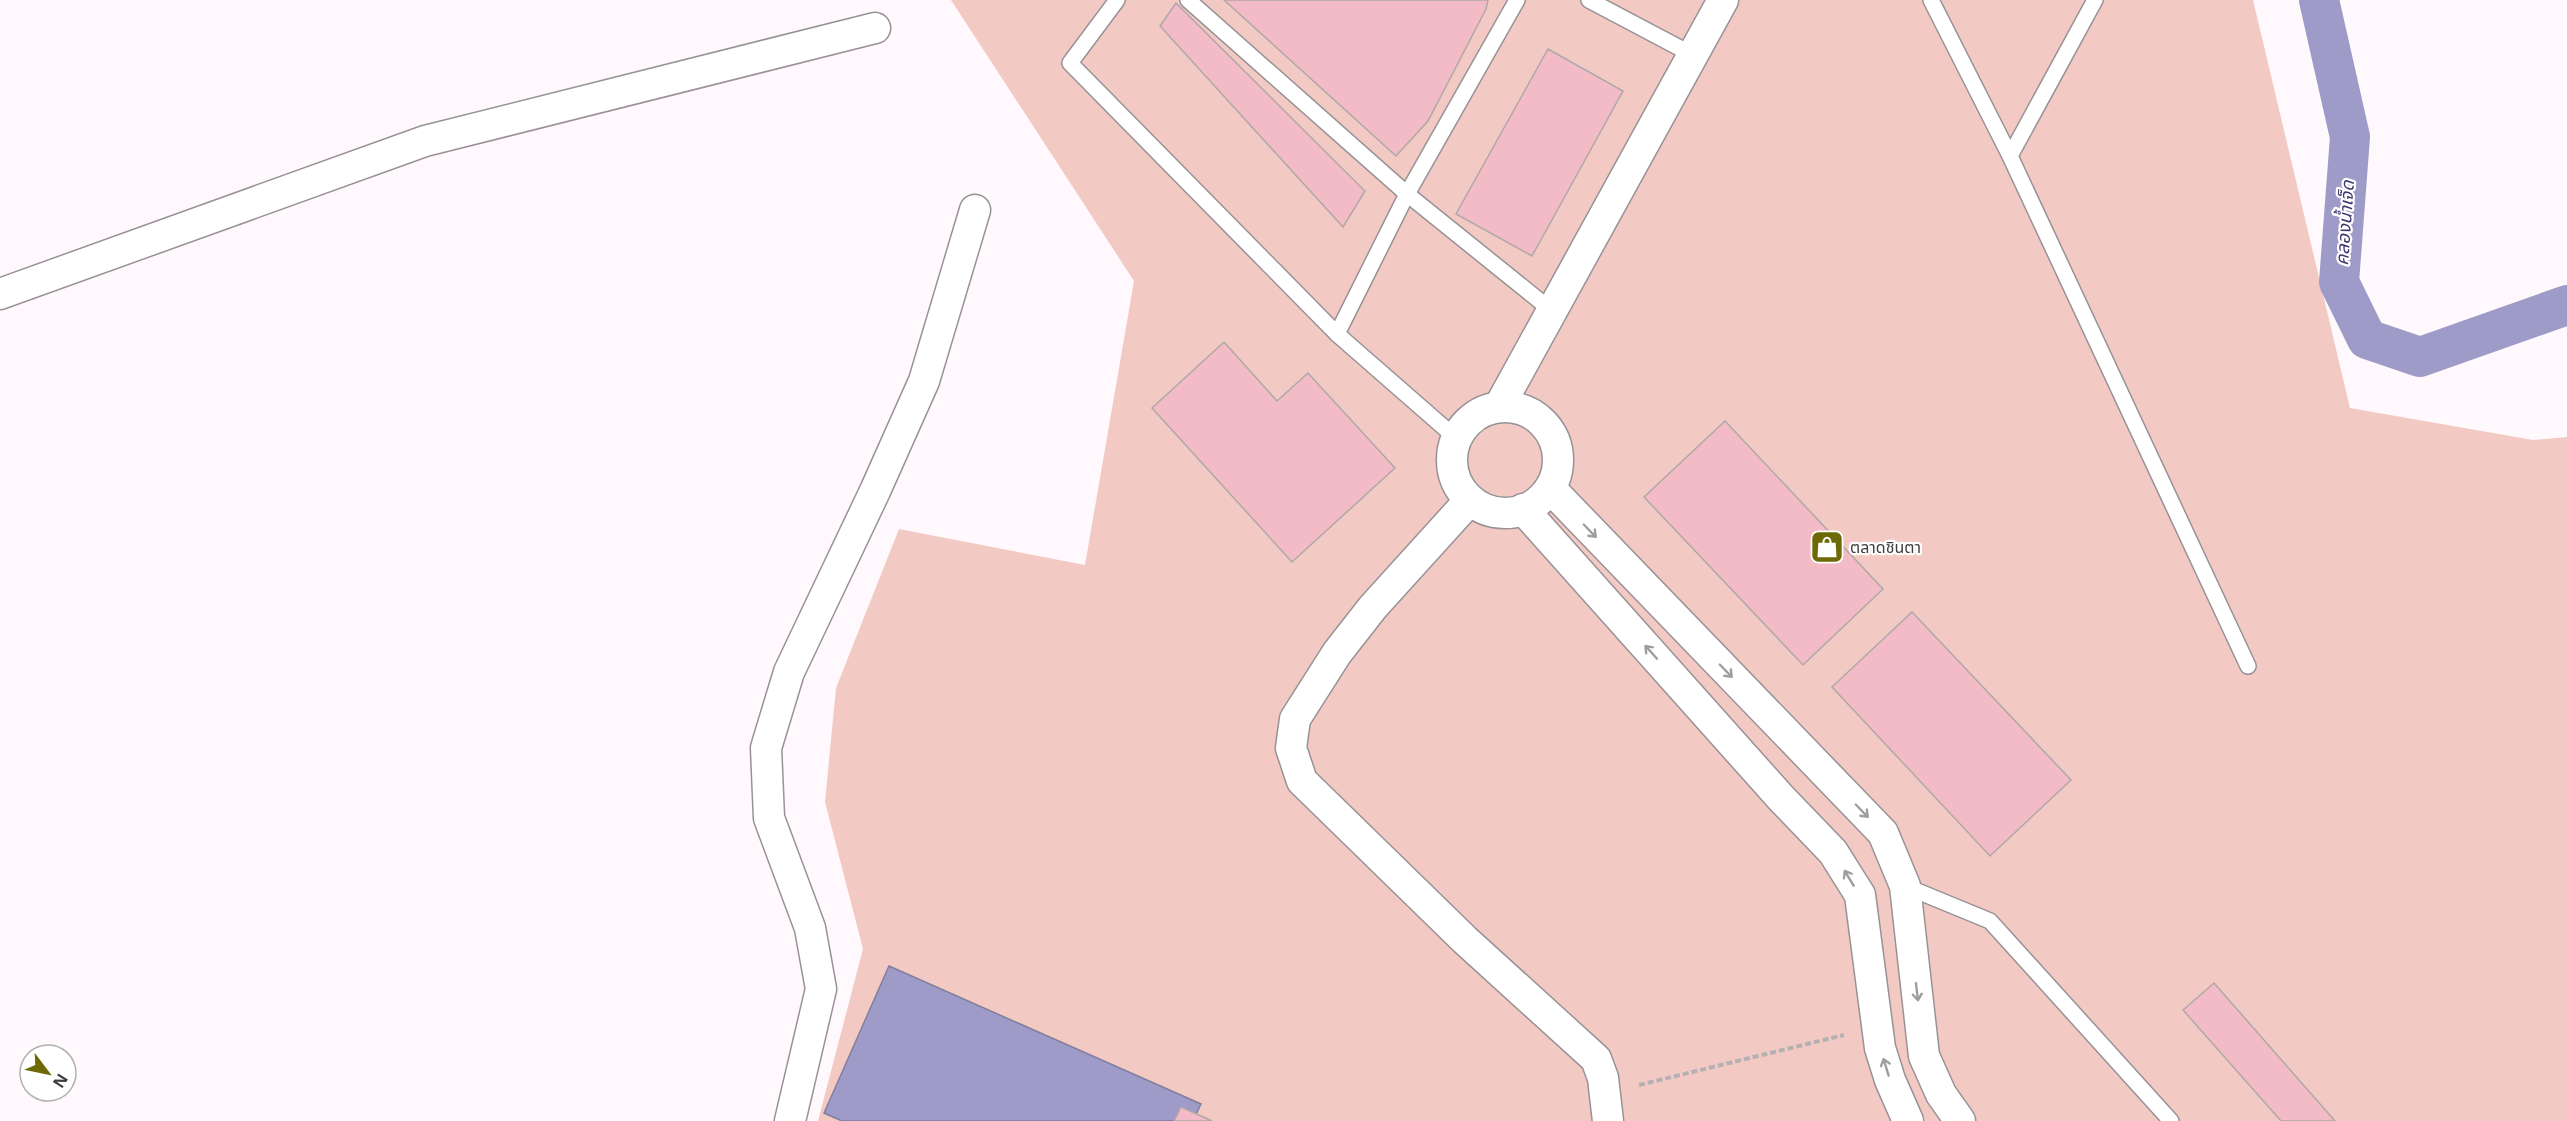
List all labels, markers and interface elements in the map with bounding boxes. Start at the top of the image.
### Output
water label: คลองน้ำเจ็ด [2329,179,2359,266]
one-way arrow [1583,523,1598,538]
shop icon: ตลาดชินตา [1809,529,1845,565]
place label: ตลาดชินตา [1850,536,1921,558]
one-way arrow [1644,645,1658,660]
one-way arrow [1719,663,1733,678]
one-way arrow [1854,803,1869,818]
one-way arrow [1842,869,1855,886]
one-way arrow [1912,982,1923,1001]
north arrow [18,1043,78,1103]
one-way arrow [1880,1058,1891,1077]
text: N [48,1070,73,1092]

